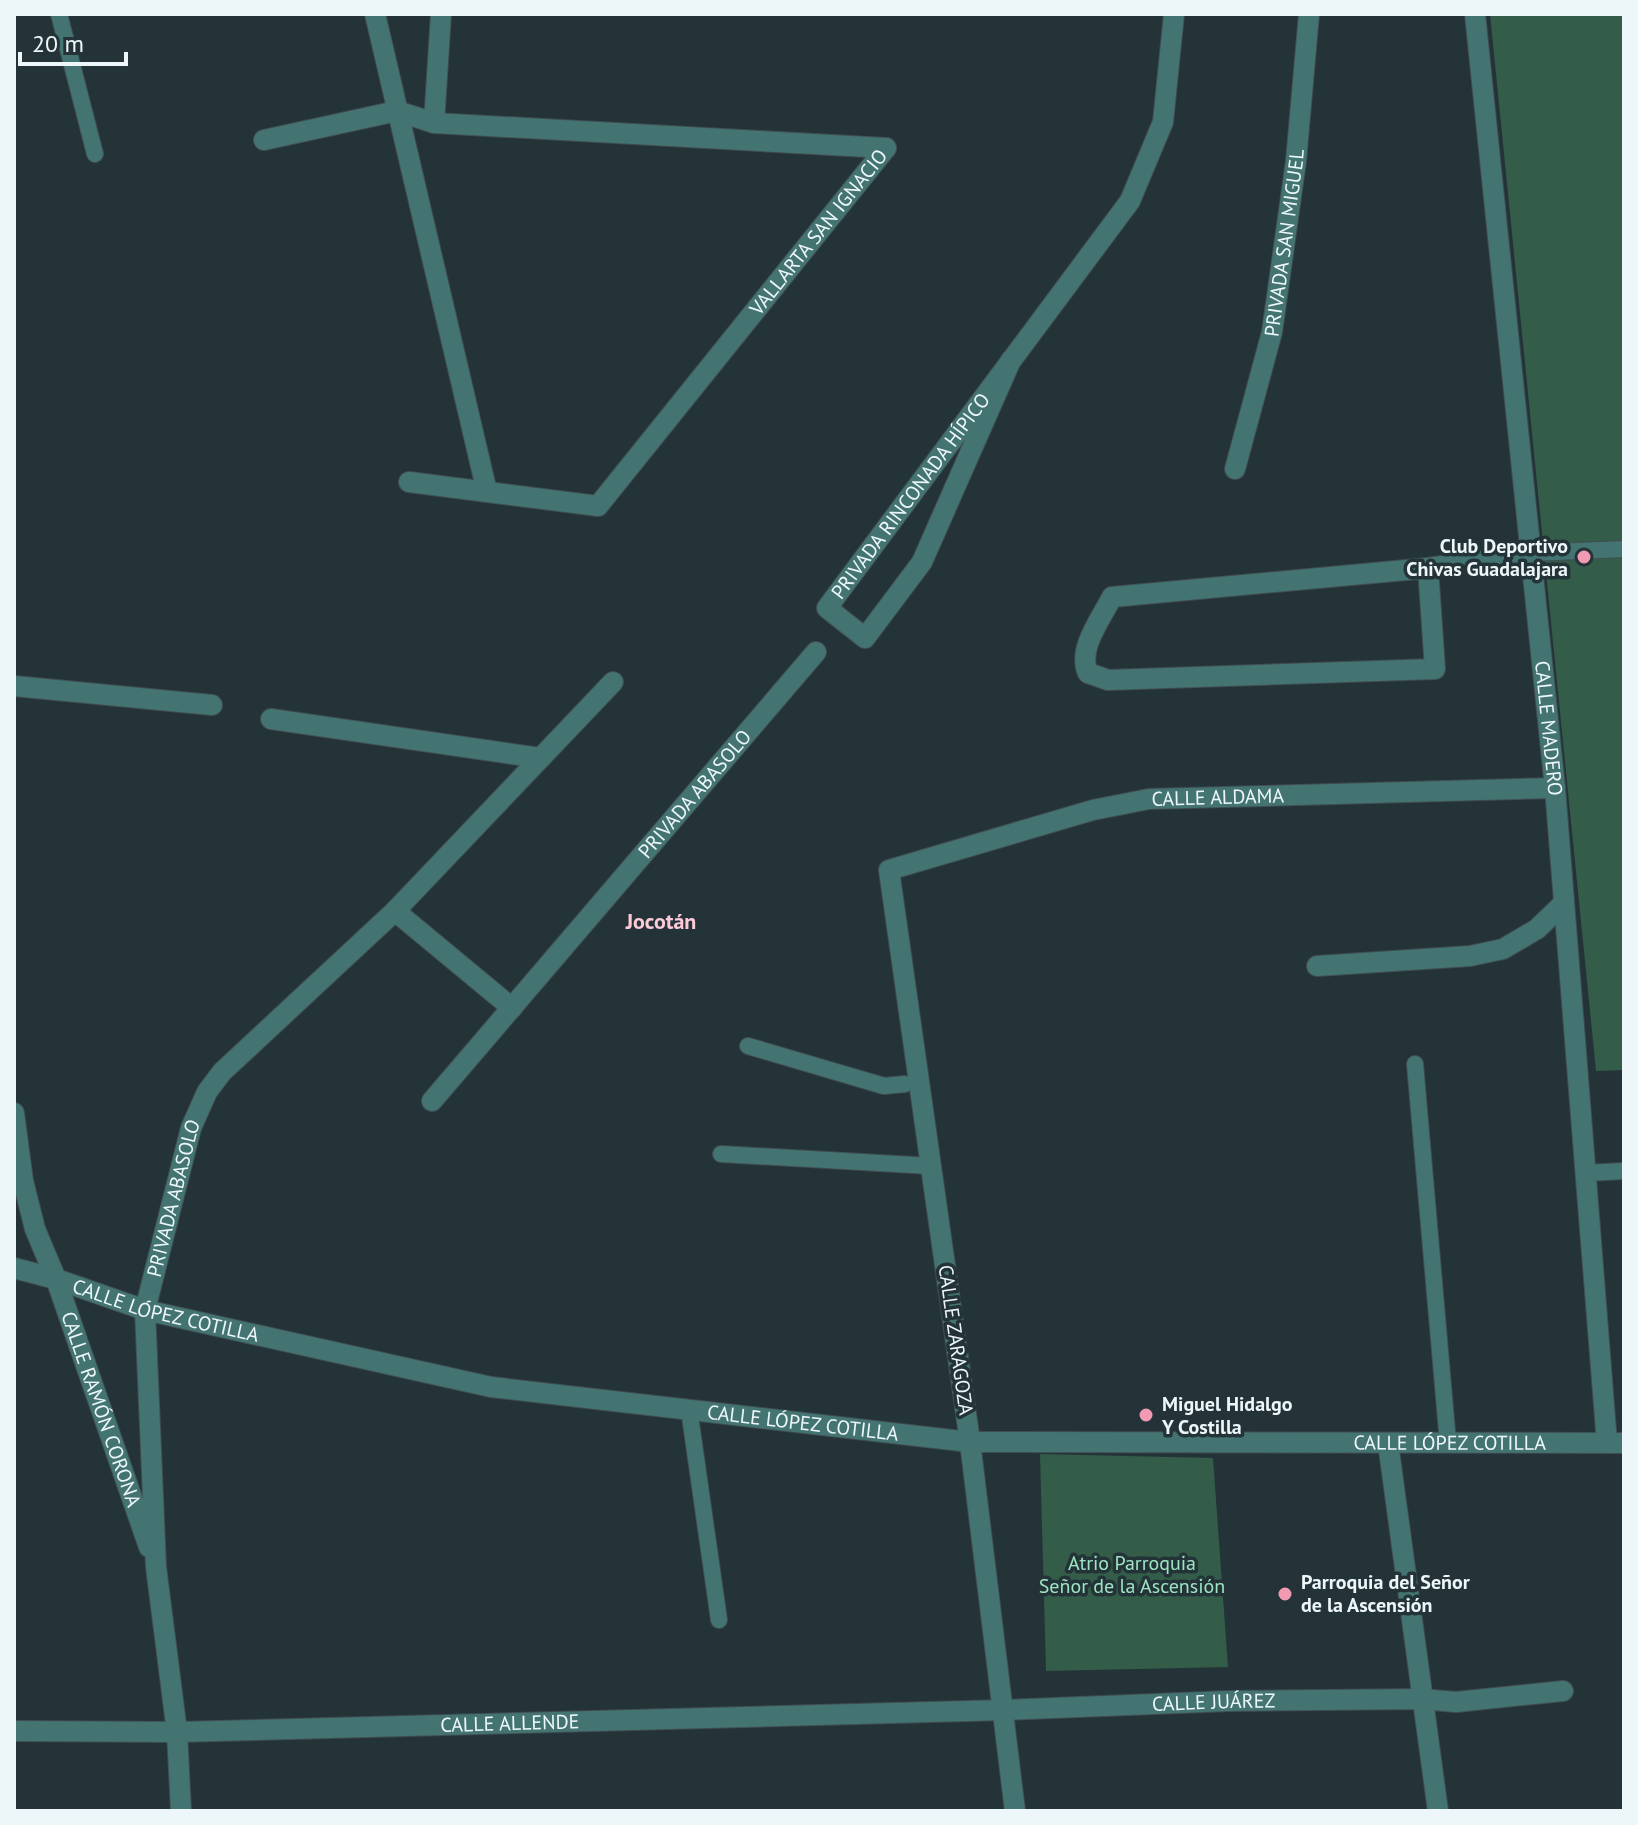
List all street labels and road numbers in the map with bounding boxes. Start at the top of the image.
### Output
street label: VALLARTA SAN IGNACIO [743,144,893,321]
street label: PRIVADA SAN MIGUEL [1259,148,1310,338]
street label: PRIVADA RINCONADA HÍPICO [825,388,996,604]
street label: CALLE MADERO [1529,660,1569,797]
street label: PRIVADA ABASOLO [632,724,757,864]
street label: CALLE ALDAMA [1151,782,1285,812]
street label: PRIVADA ABASOLO [141,1115,206,1280]
street label: CALLE ZARAGOZA [933,1263,979,1417]
street label: CALLE LÓPEZ COTILLA [69,1273,262,1348]
street label: CALLE RAMÓN CORONA [55,1308,147,1511]
street label: CALLE LÓPEZ COTILLA [706,1399,900,1447]
street label: CALLE LÓPEZ COTILLA [1353,1430,1546,1456]
street label: CALLE JUÁREZ [1151,1688,1275,1717]
street label: CALLE ALLENDE [440,1708,580,1738]

